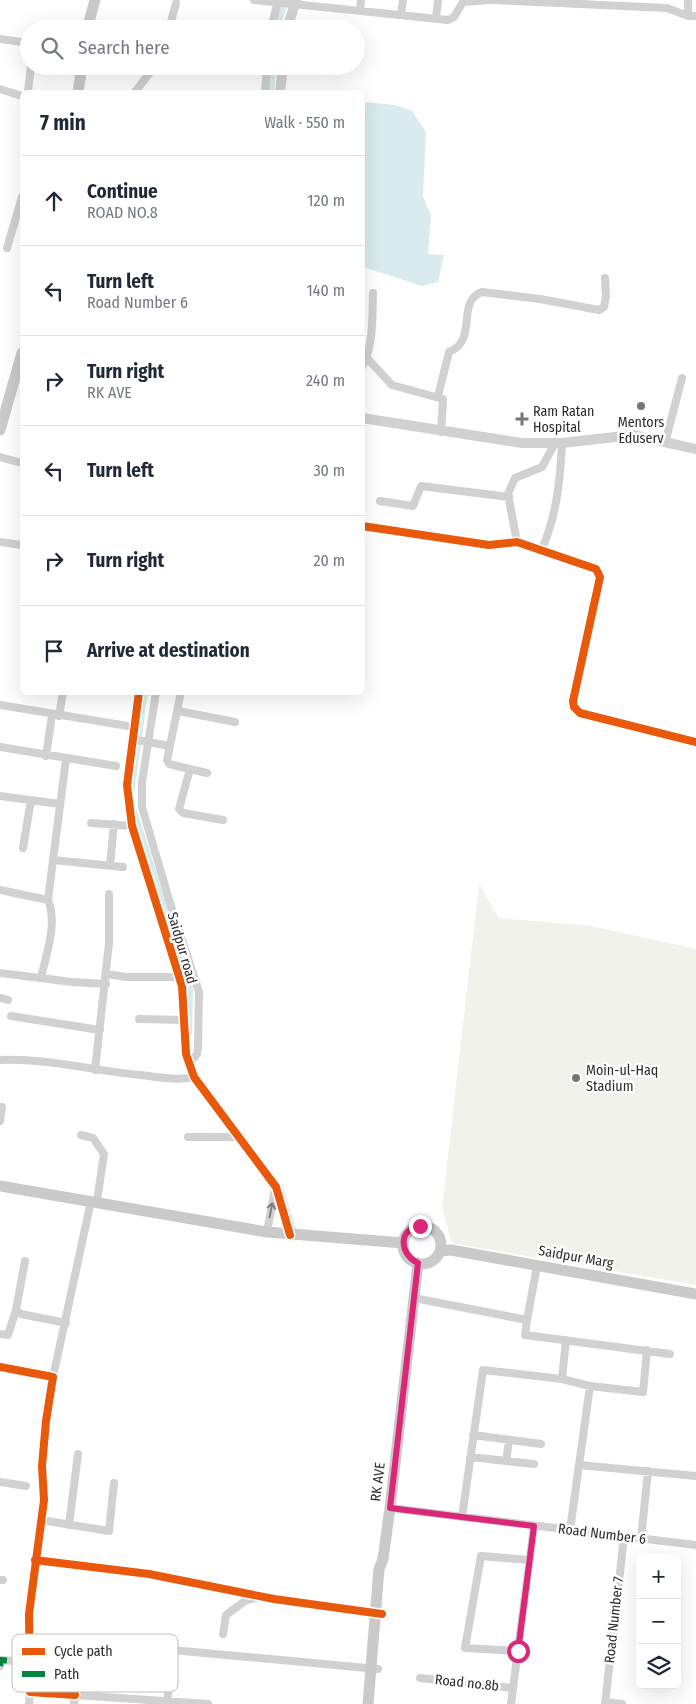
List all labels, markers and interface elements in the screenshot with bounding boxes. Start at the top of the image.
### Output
search box [20,20,365,75]
icon: search [38,34,66,62]
text: Search here [78,36,170,59]
text: 7 min [40,110,86,136]
text: Walk · 550 m [264,113,345,132]
text: Continue [87,180,158,203]
icon: ahead [40,187,68,215]
text: 120 m [307,191,345,210]
text: ROAD NO.8 [87,203,158,222]
text: Turn left [87,270,154,293]
icon: left [40,277,68,305]
text: 140 m [307,281,345,300]
text: Road Number 6 [87,293,188,312]
text: Turn right [87,360,164,383]
icon: right [40,367,68,395]
text: 240 m [306,371,345,390]
text: RK AVE [87,383,132,402]
marker: Mentors Eduserv [635,400,647,412]
place label: Ram Ratan Hospital [533,403,594,436]
marker: Ram Ratan Hospital [515,412,529,426]
place label: Mentors Eduserv [618,414,664,447]
icon: left [40,457,68,485]
text: Turn left [87,459,154,482]
text: 30 m [313,461,345,480]
icon: right [40,547,68,575]
text: Turn right [87,549,164,572]
text: 20 m [314,551,345,570]
icon: arrive [40,637,68,665]
text: Arrive at destination [87,639,250,662]
street label: Saidpur road [164,910,200,986]
place label: Moin-ul-Haq Stadium [586,1062,658,1095]
marker: Moin-ul-Haq Stadium [570,1072,582,1084]
one-way arrow [267,1202,276,1218]
route end [409,1215,432,1238]
street label: Saidpur Marg [537,1242,615,1272]
street label: RK AVE [367,1461,389,1502]
street label: Road Number 6 [557,1520,647,1548]
map controls [636,1554,681,1689]
button: + [636,1554,681,1599]
street label: Road Number 7 [601,1575,627,1664]
button: − [636,1599,681,1644]
legend [12,1634,178,1692]
route start [507,1640,530,1663]
text: Cycle path [54,1643,113,1660]
button: layers [636,1644,681,1689]
text: Path [54,1666,79,1683]
street label: Road no.8b [434,1671,500,1695]

